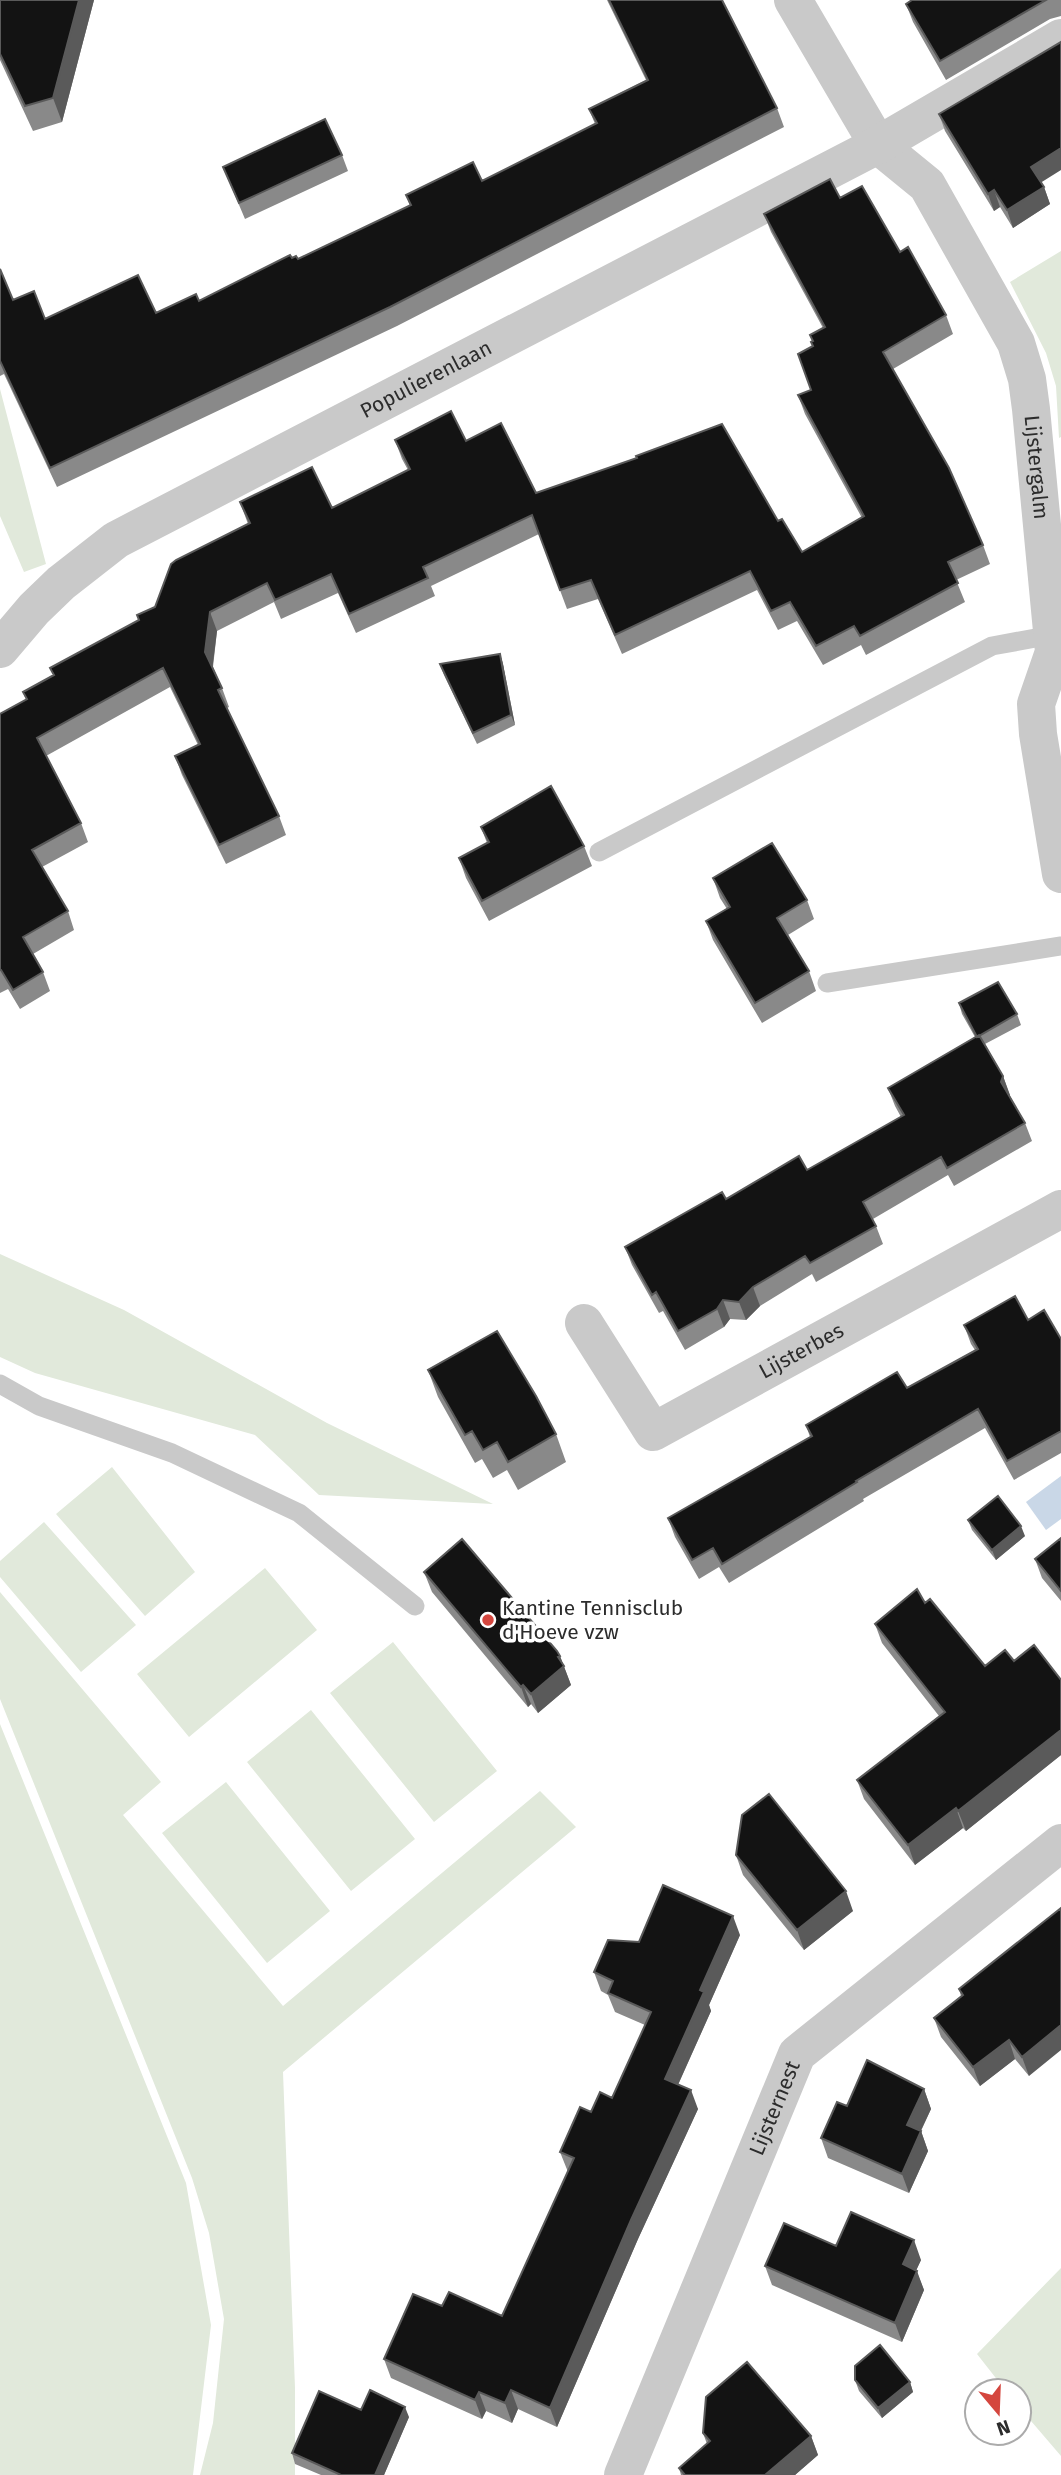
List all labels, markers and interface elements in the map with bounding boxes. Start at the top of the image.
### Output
street label: Populierenlaan [356,334,496,424]
street label: Lijstergalm [1019,414,1054,520]
street label: Lijsterbes [754,1317,848,1385]
place label: Kantine Tennisclub d'Hoeve vzw [502,1595,683,1645]
marker: Kantine Tennisclub d'Hoeve vzw [480,1612,496,1628]
street label: Lijsternest [744,2056,806,2159]
north arrow [963,2377,1033,2447]
text: N [994,2415,1013,2441]

